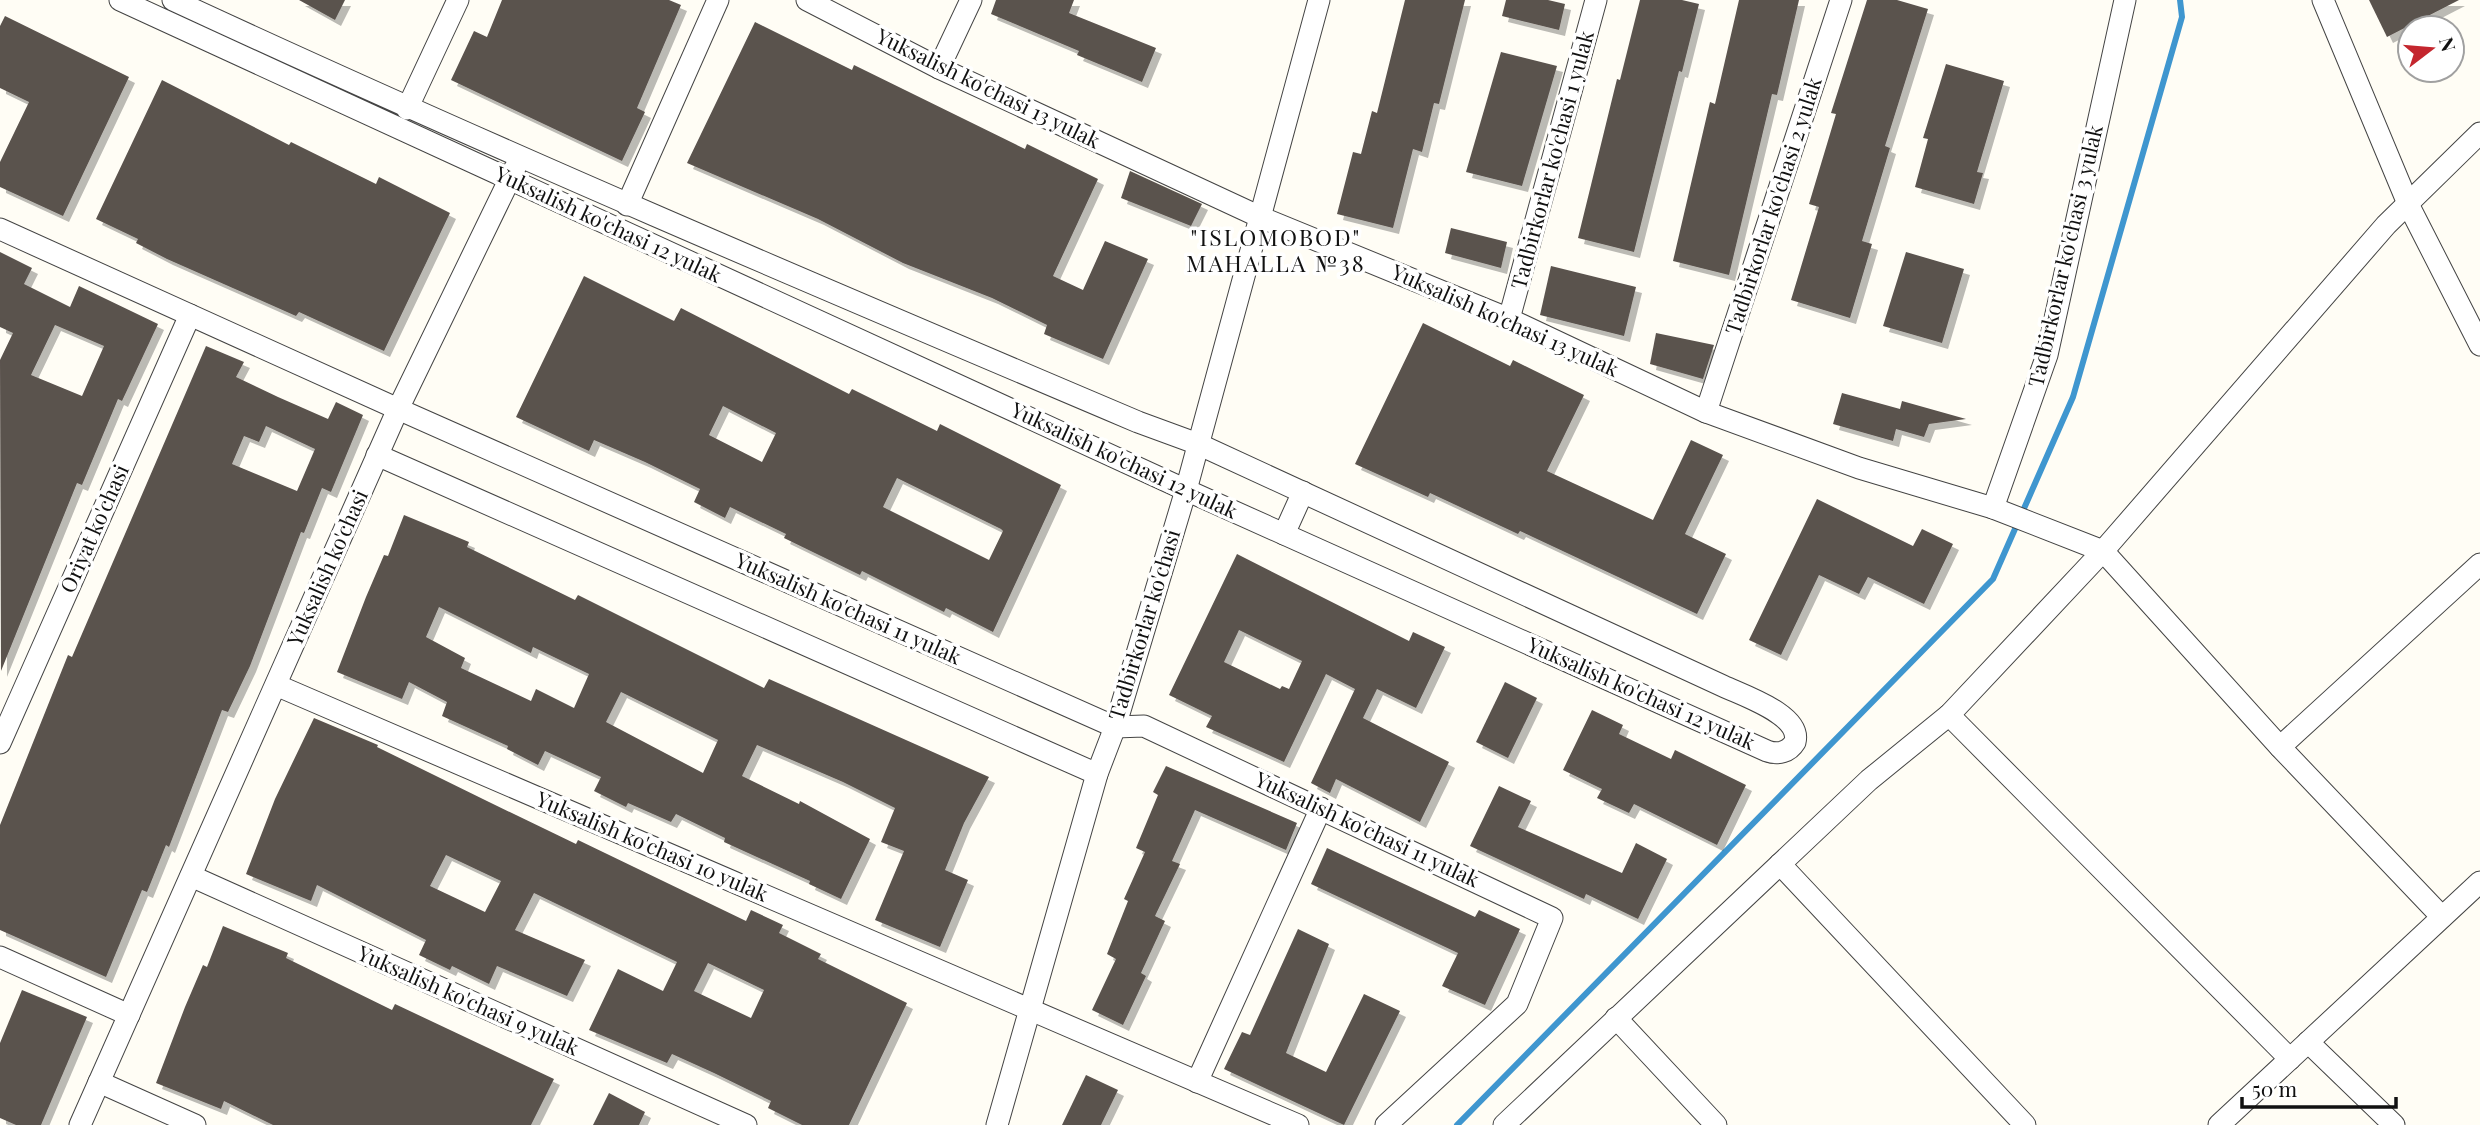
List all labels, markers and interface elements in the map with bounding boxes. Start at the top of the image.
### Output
north arrow [2396,14,2466,84]
street label: Yuksalish ko'chasi 13 yulak [871,20,1106,154]
street label: Tadbirkorlar ko'chasi 1 yulak [1503,27,1599,292]
text: N [2434,34,2463,54]
street label: Tadbirkorlar ko'chasi 2 yulak [1717,73,1827,337]
street label: Tadbirkorlar ko'chasi 3 yulak [2020,121,2108,389]
street label: Yuksalish ko'chasi 12 yulak [490,158,727,288]
district label: "ISLOMOBOD" MAHALLA №38 [1186,221,1366,278]
street label: Yuksalish ko'chasi 13 yulak [1387,256,1624,382]
street label: Yuksalish ko'chasi 12 yulak [1006,394,1243,524]
street label: Oriyat ko'chasi [52,459,134,597]
street label: Yuksalish ko'chasi [279,485,373,651]
street label: Tadbirkorlar ko'chasi [1101,526,1185,723]
street label: Yuksalish ko'chasi 11 yulak [731,544,967,670]
street label: Yuksalish ko'chasi 12 yulak [1522,629,1761,755]
street label: Yuksalish ko'chasi 11 yulak [1250,763,1485,893]
street label: Yuksalish ko'chasi 10 yulak [532,783,773,907]
street label: Yuksalish ko'chasi 9 yulak [353,937,584,1061]
scale bar [2242,1066,2396,1110]
text: 50 m [2252,1074,2298,1102]

